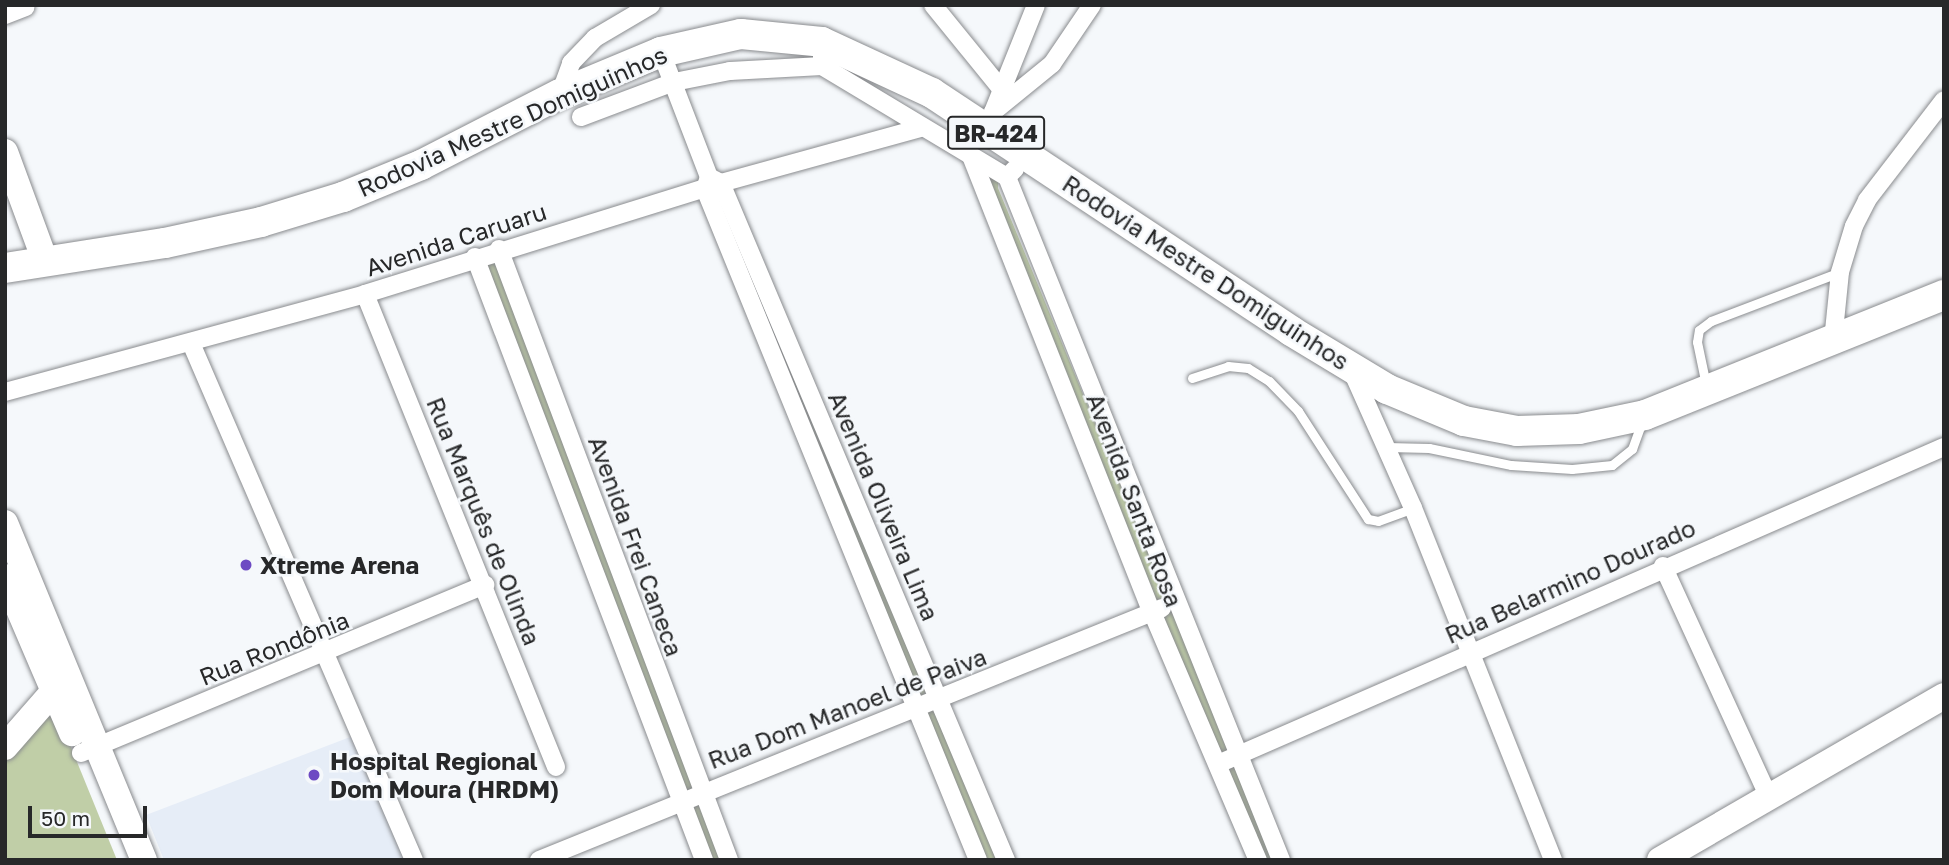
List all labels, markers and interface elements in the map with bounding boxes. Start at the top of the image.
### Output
street label: Rodovia Mestre Domiguinhos [353,40,671,202]
road number: BR-424 [947,114,1045,152]
street label: Rodovia Mestre Domiguinhos [1057,168,1355,376]
street label: Avenida Caruaru [362,196,550,282]
street label: Avenida Oliveira Lima [823,387,945,625]
street label: Avenida Santa Rosa [1081,389,1189,611]
street label: Rua Marquês de Olinda [421,393,547,649]
street label: Avenida Frei Caneca [583,432,689,660]
street label: Rua Belarmino Dourado [1440,513,1700,649]
place label: Xtreme Arena [260,551,419,579]
marker: Xtreme Arena [238,557,254,573]
street label: Rua Rondônia [195,605,353,691]
street label: Rua Dom Manoel de Paiva [704,642,990,774]
place label: Hospital Regional Dom Moura (HRDM) [330,747,559,803]
marker: Hospital Regional Dom Moura (HRDM) [304,765,324,785]
scale bar [32,792,150,836]
text: 50 m [41,805,90,831]

